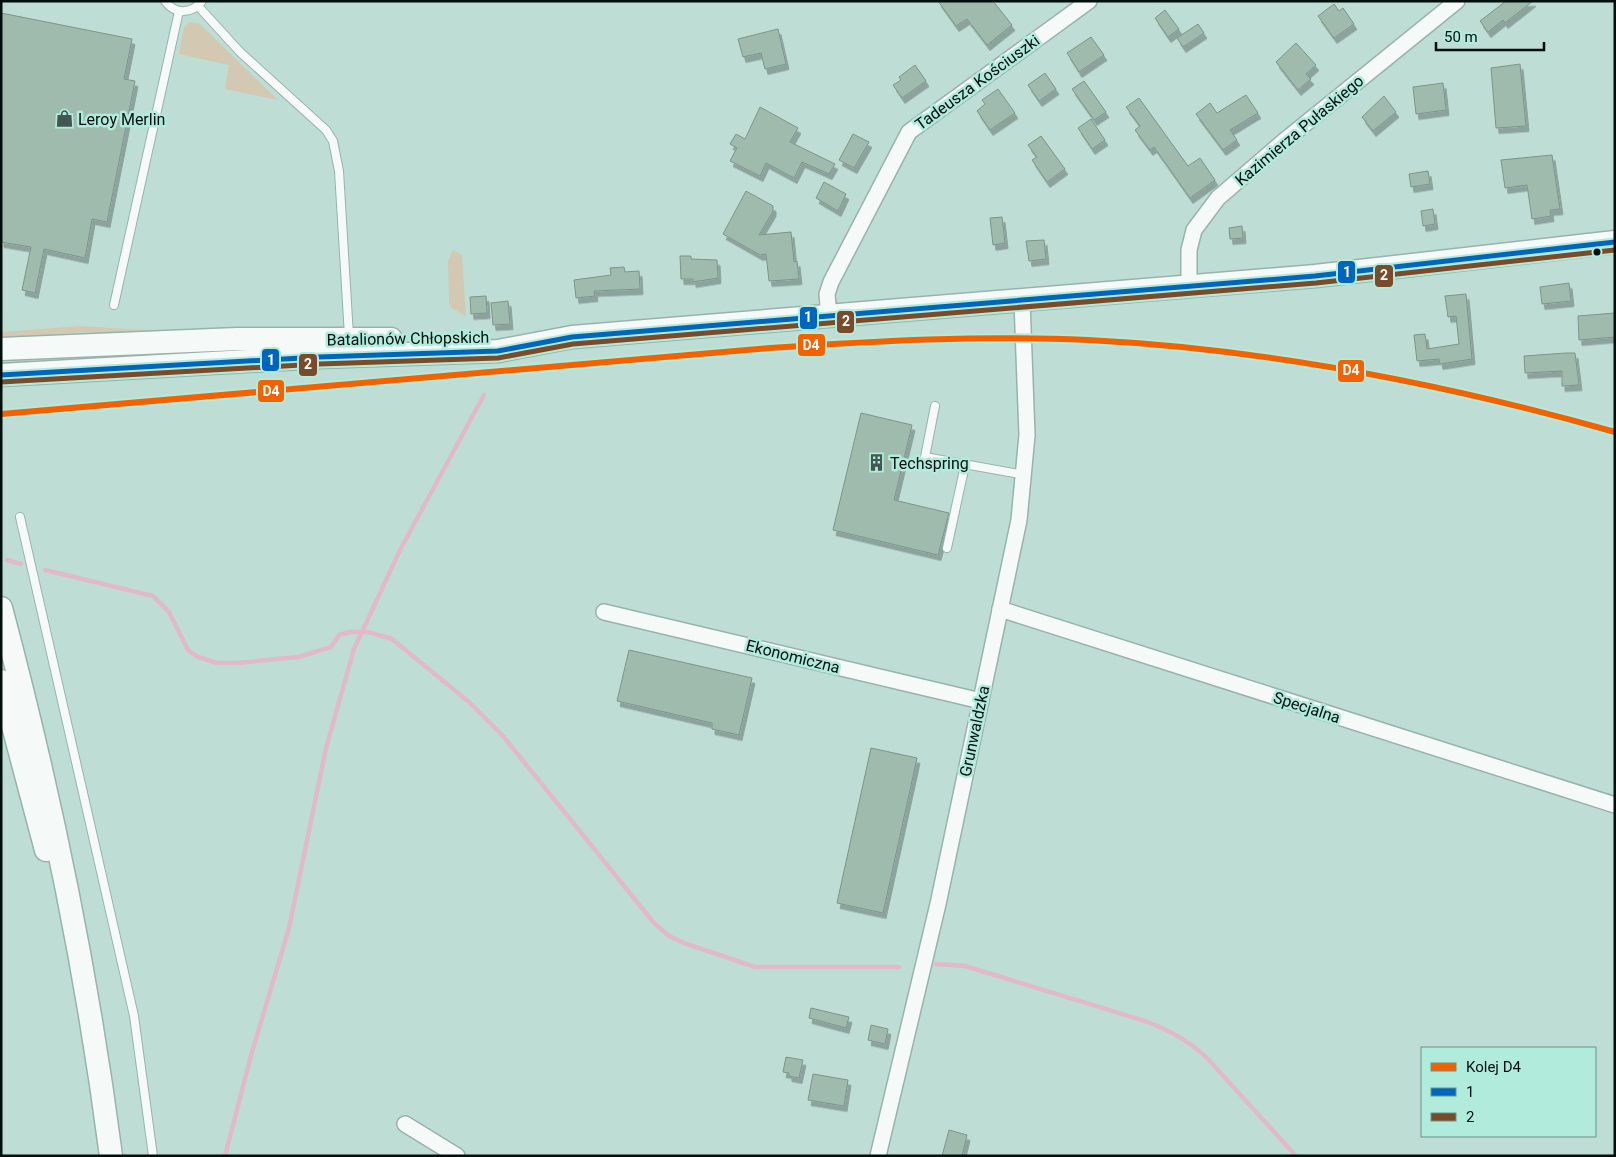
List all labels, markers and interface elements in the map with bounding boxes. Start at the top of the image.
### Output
scale bar [1436,20,1544,52]
text: 50 m [1444,28,1478,46]
street label: Tadeusza Kościuszki [911,31,1043,134]
street label: Kazimierza Pułaskiego [1231,71,1367,190]
shop icon: Leroy Merlin [54,109,74,129]
place label: Leroy Merlin [78,110,165,129]
unlabelled marker [1592,247,1602,257]
line badge: 1 [1337,260,1356,284]
text: 1 [1343,264,1351,280]
line badge: 2 [1374,264,1394,288]
text: 2 [1380,267,1388,283]
line badge: 1 [799,306,818,330]
text: 1 [804,309,812,325]
line badge: 2 [836,310,855,334]
text: 2 [842,313,850,329]
street label: Batalionów Chłopskich [327,328,489,349]
line badge: D4 [797,333,826,357]
text: D4 [802,337,820,353]
line badge: 1 [261,348,280,372]
text: 1 [267,352,275,368]
line badge: 2 [298,353,318,377]
text: 2 [304,356,312,372]
line badge: D4 [1337,359,1365,383]
text: D4 [1342,362,1360,378]
line badge: D4 [257,379,285,403]
text: D4 [262,383,280,399]
building icon: Techspring [866,453,886,473]
place label: Techspring [890,454,969,473]
street label: Ekonomiczna [744,636,842,677]
street label: Grunwaldzka [956,684,993,778]
street label: Specjalna [1271,688,1343,727]
legend [1421,1047,1596,1137]
text: Kolej D4 [1466,1058,1522,1076]
text: 1 [1466,1083,1474,1101]
text: 2 [1466,1108,1474,1126]

